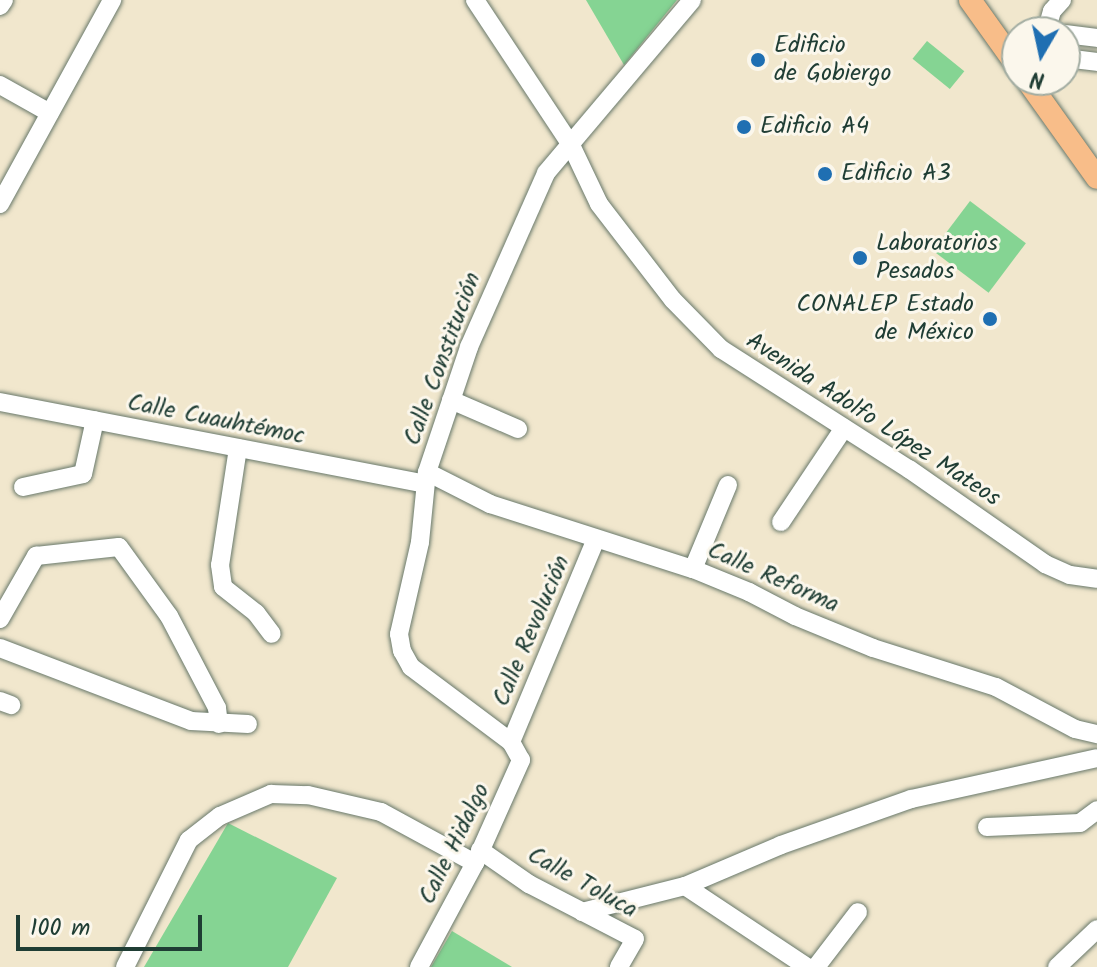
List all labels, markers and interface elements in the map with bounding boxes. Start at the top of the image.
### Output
north arrow [1001,16,1081,96]
place label: Edificio de Gobiergo [774,32,891,88]
marker: Edificio de Gobiergo [749,51,767,69]
text: N [1028,60,1047,97]
place label: Edificio A4 [760,113,869,141]
marker: Edificio A4 [735,118,753,136]
place label: Edificio A3 [841,160,951,188]
marker: Edificio A3 [816,165,834,183]
place label: Laboratorios Pesados [876,230,998,286]
marker: Laboratorios Pesados [851,249,869,267]
street label: Calle Constitución [398,269,488,449]
place label: CONALEP Estado de México [797,291,974,347]
marker: CONALEP Estado de México [981,310,999,328]
street label: Avenida Adolfo López Mateos [740,327,1006,513]
street label: Calle Cuauhtémoc [125,389,307,451]
street label: Calle Reforma [703,536,843,620]
street label: Calle Revolución [487,551,577,711]
street label: Calle Hidalgo [413,779,497,909]
street label: Calle Toluca [522,841,642,925]
scale bar [20,899,206,949]
text: 100 m [30,909,90,948]

